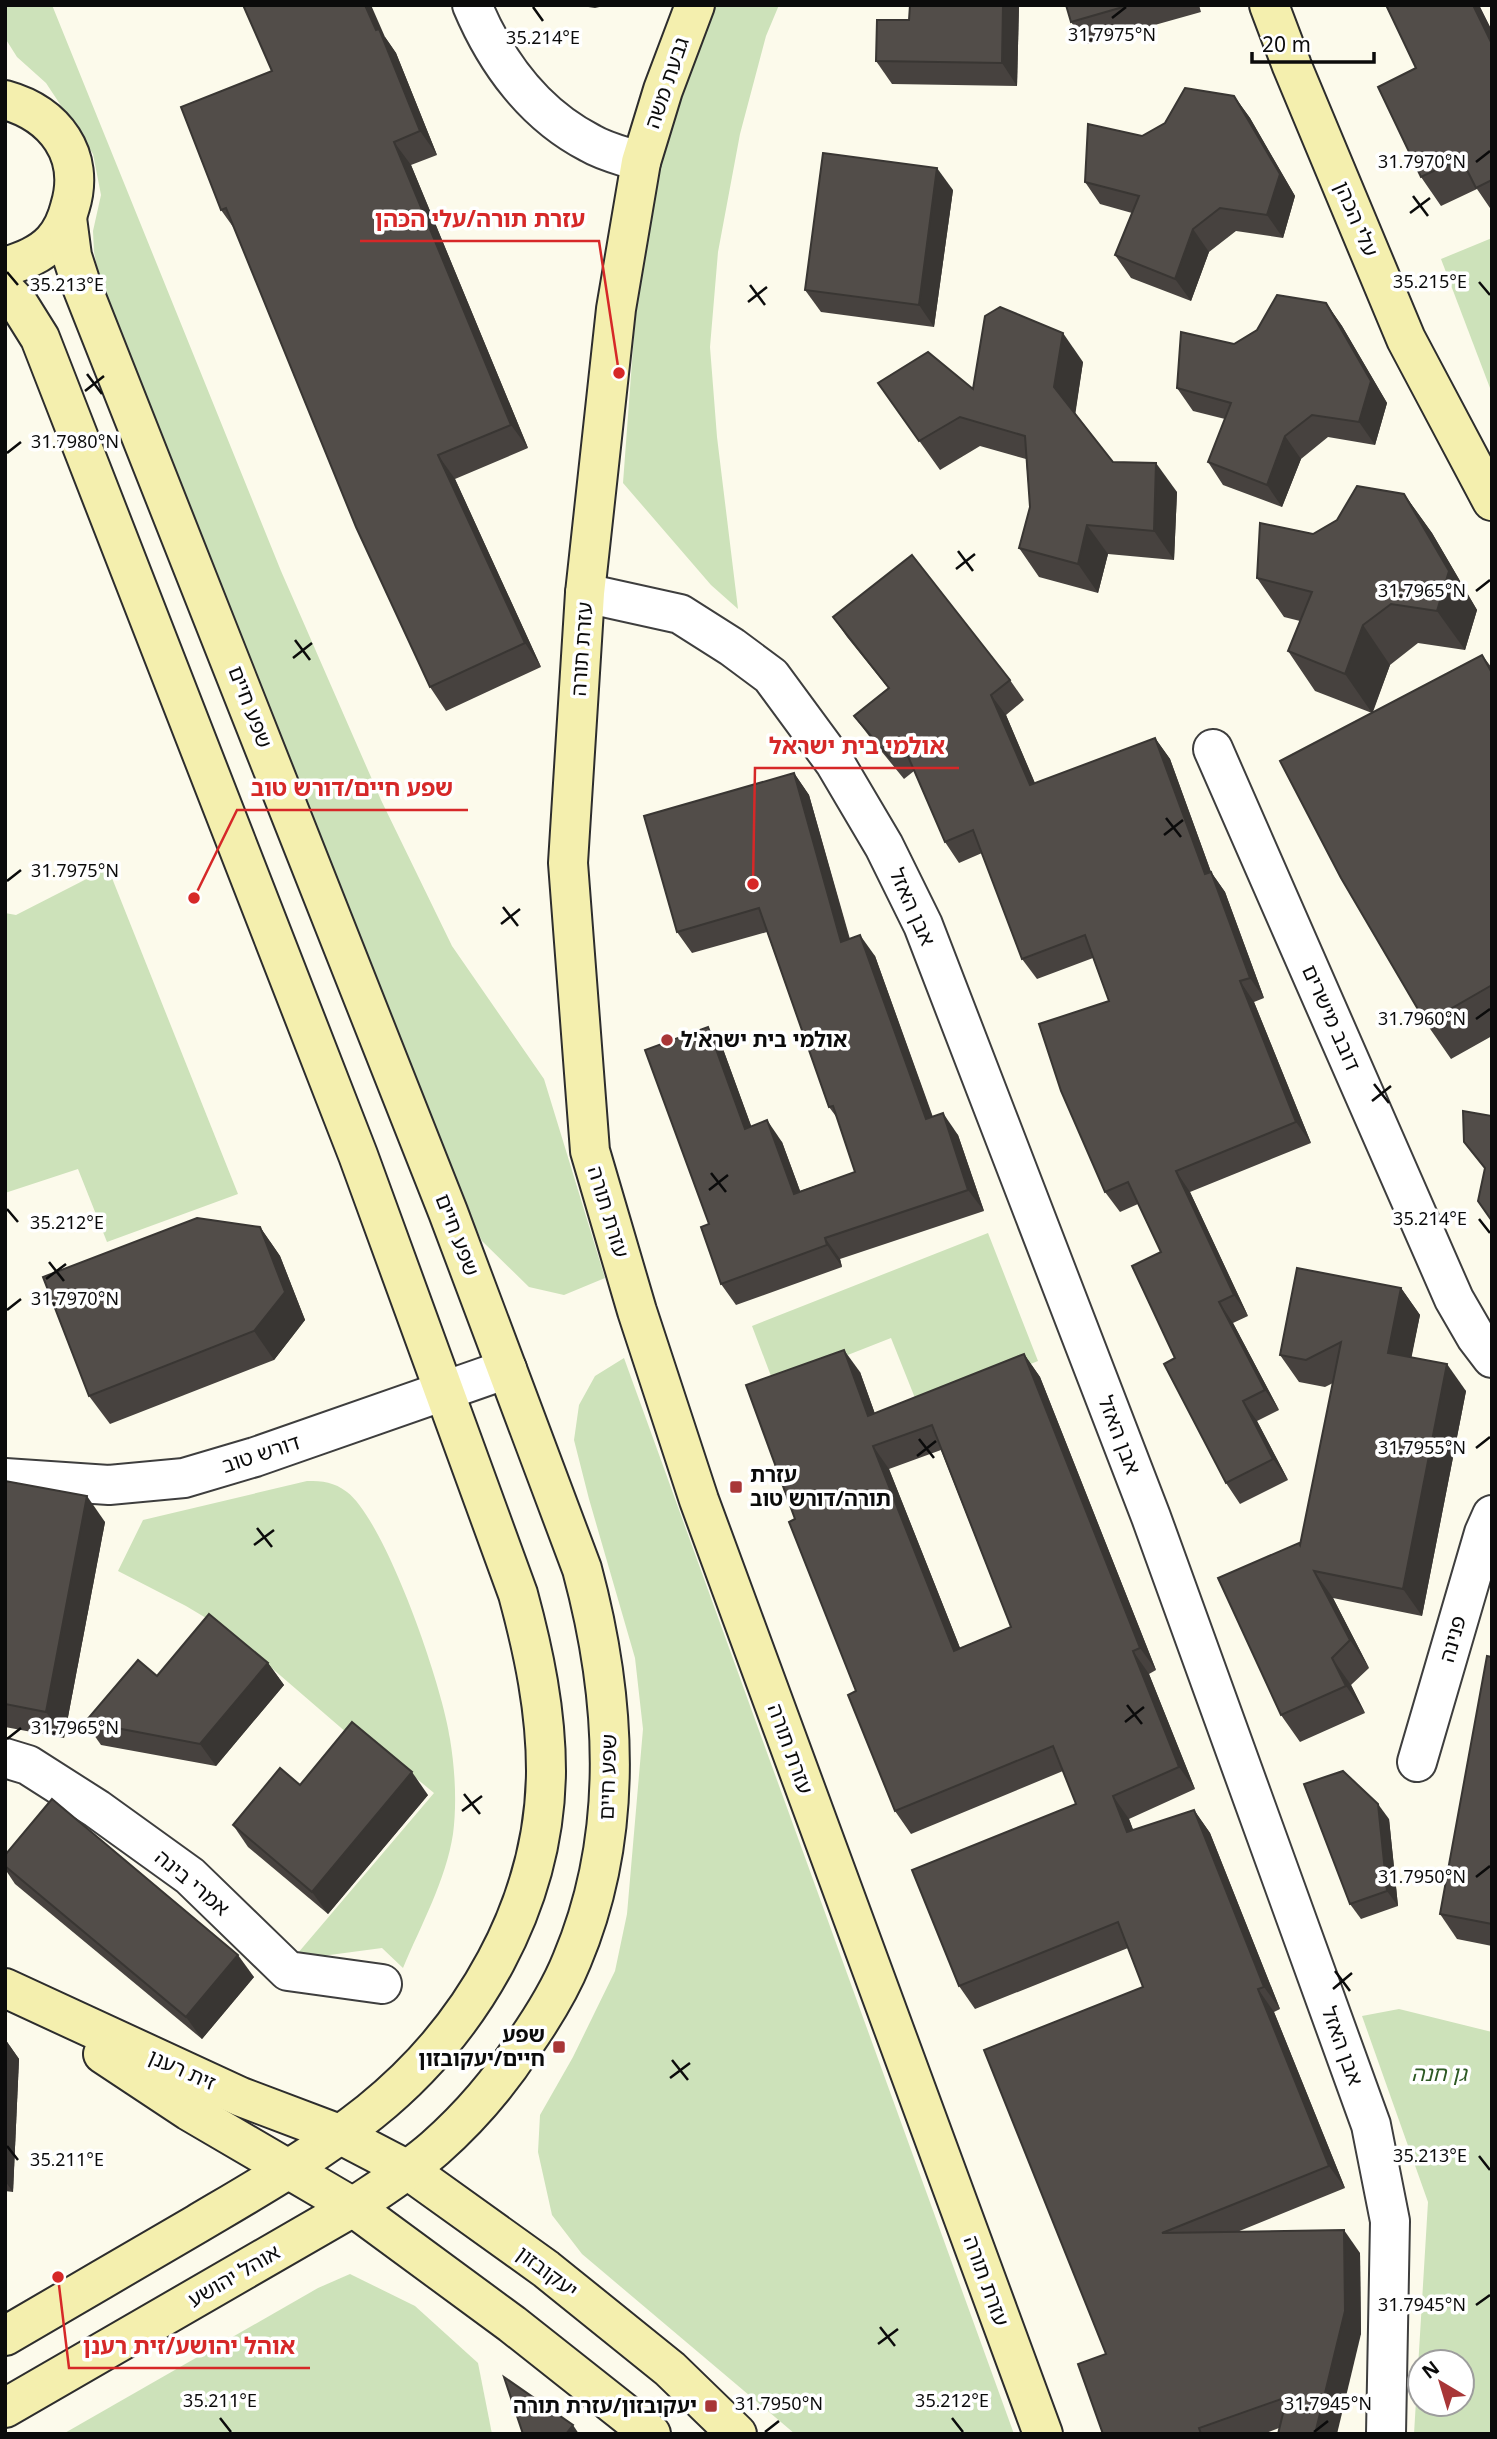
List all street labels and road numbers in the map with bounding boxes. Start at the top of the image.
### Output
street label: גבעת משה [637,33,695,132]
street label: עלי הכהן [1329,177,1385,261]
street label: עזרת תורה [564,601,598,697]
street label: שפע חיים [222,662,279,752]
street label: אבן האזל [883,863,942,950]
street label: דובב מישרים [1296,960,1368,1075]
street label: עזרת תורה [582,1162,636,1261]
street label: שפע חיים [429,1190,486,1280]
street label: אבן האזל [1092,1391,1148,1478]
street label: דורש טוב [218,1427,304,1479]
street label: פנינה [1432,1612,1472,1665]
street label: עזרת תורה [762,1699,820,1798]
street label: שפע חיים [592,1734,622,1820]
street label: אמרי בינה [149,1843,236,1922]
street label: אבן האזל [1316,2002,1370,2089]
street label: זית רענן [144,2042,221,2096]
street label: עזרת תורה [958,2231,1016,2330]
street label: אוהל יהושע [182,2237,285,2313]
street label: יעקובזון [511,2239,584,2304]

